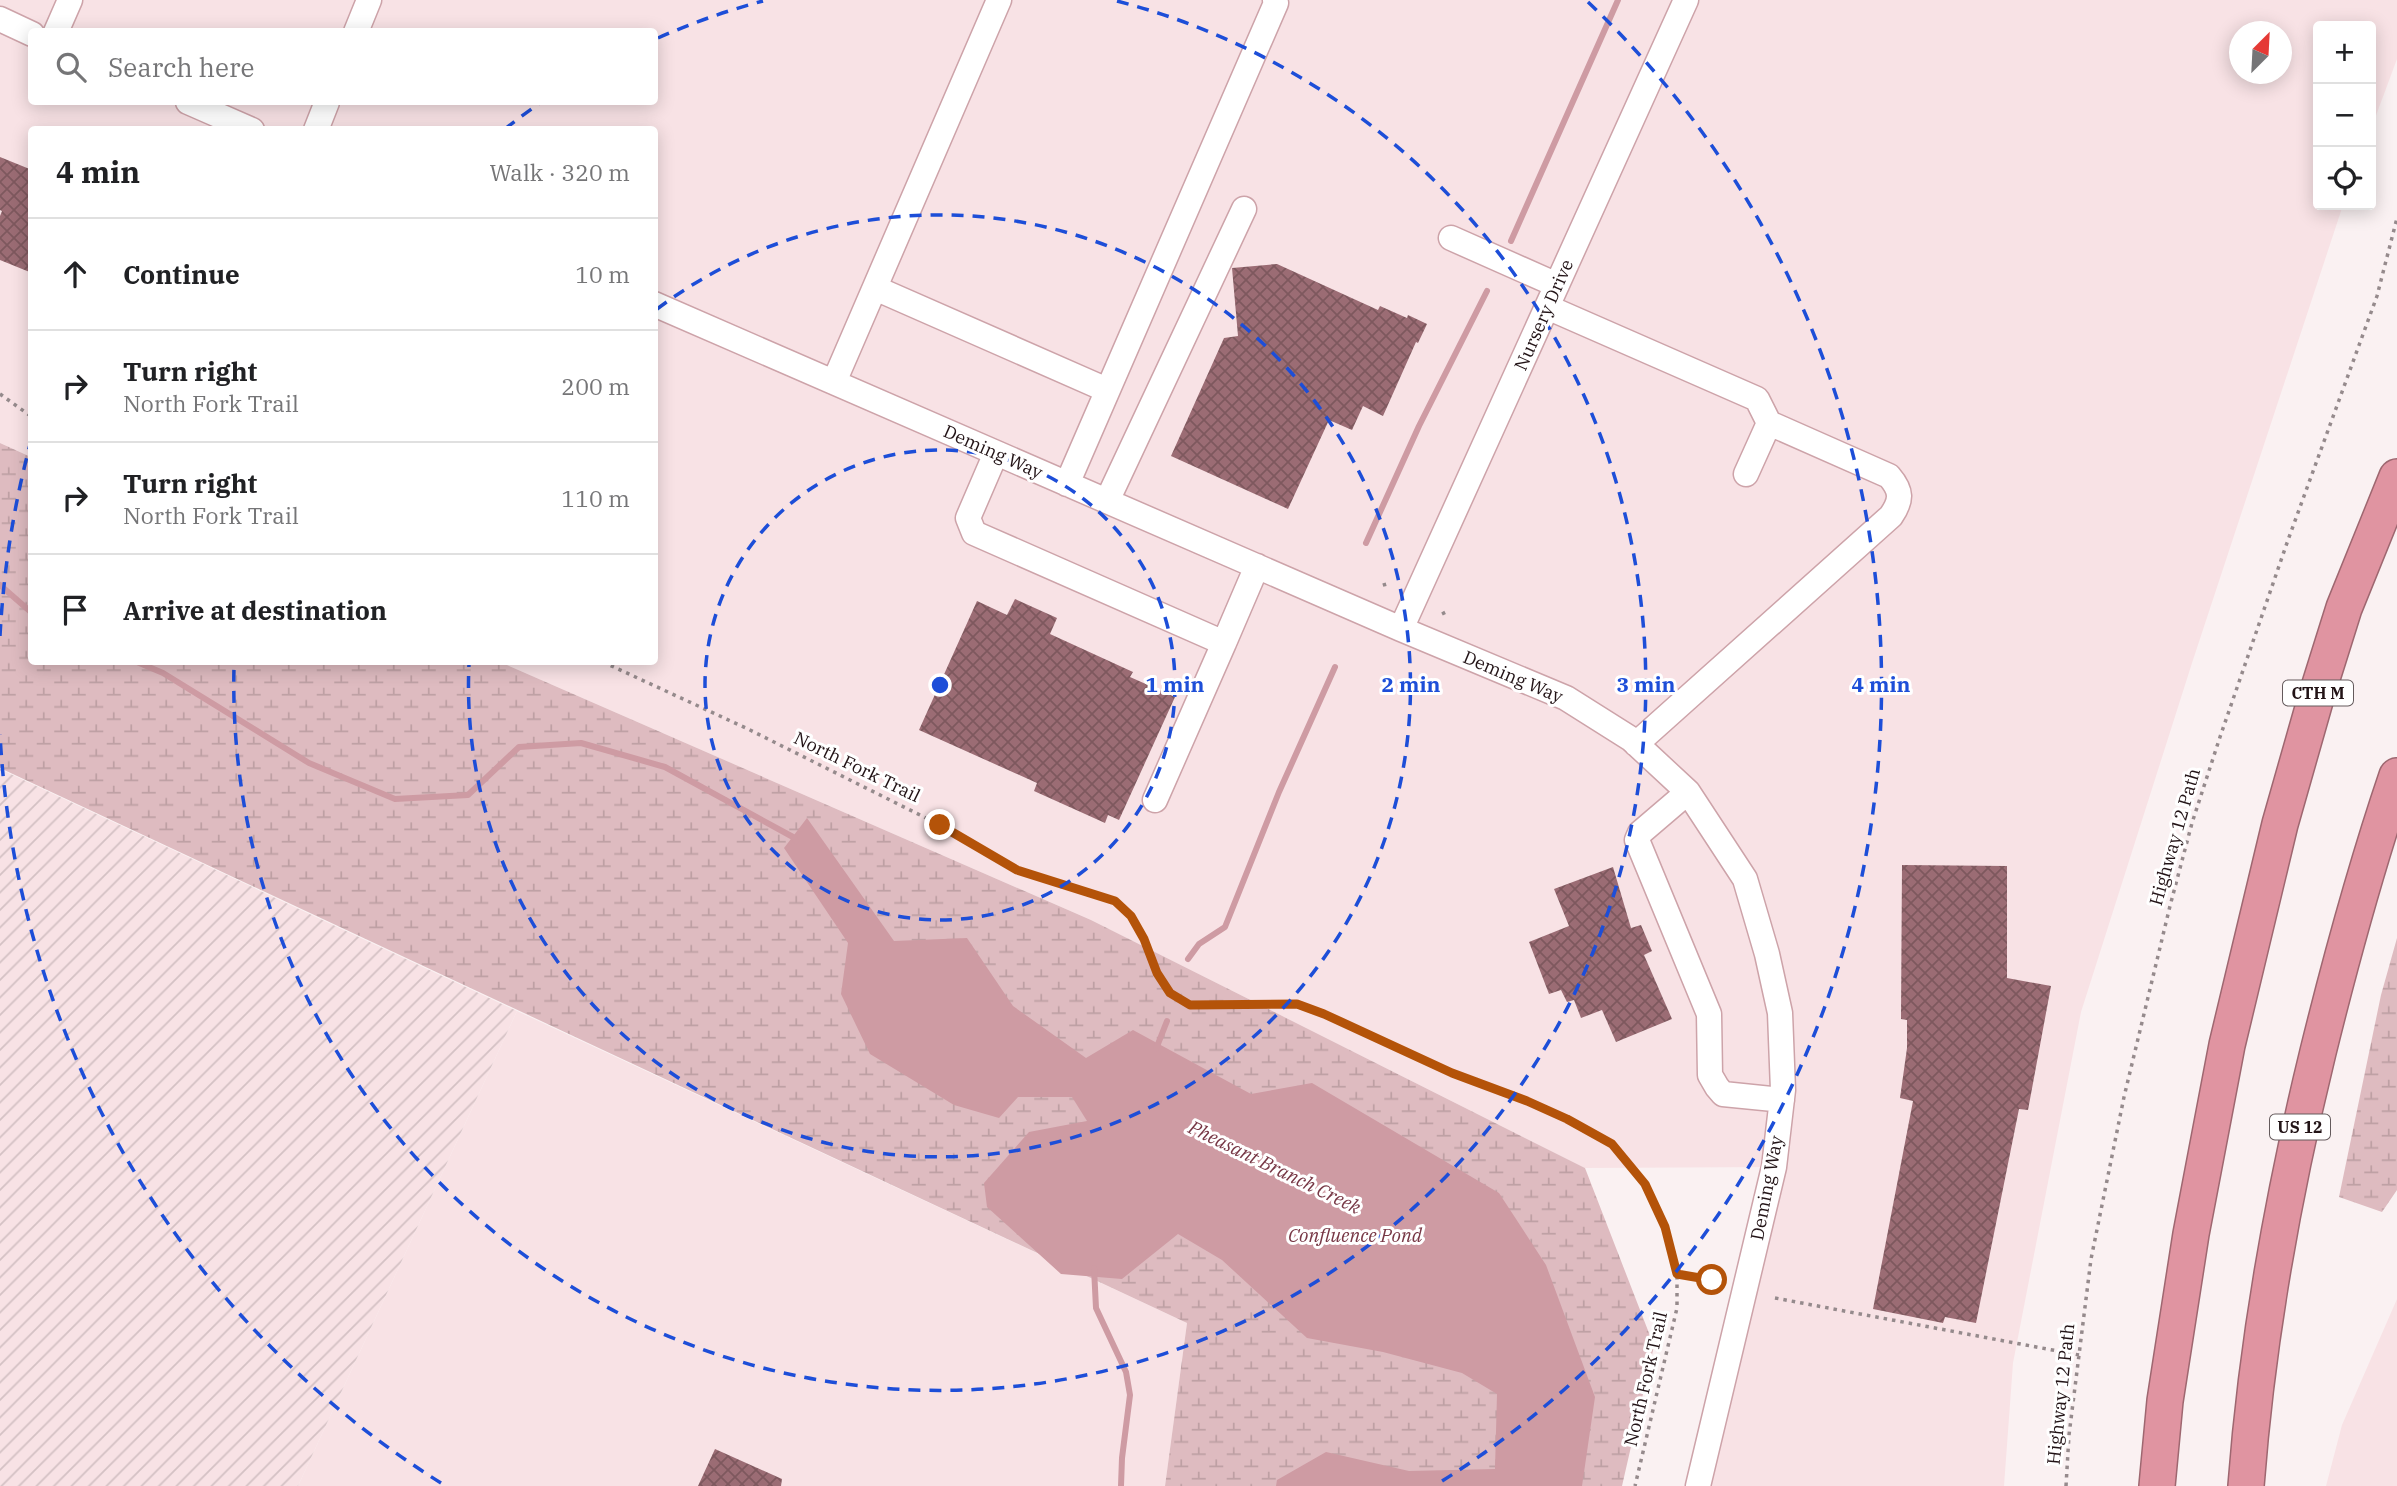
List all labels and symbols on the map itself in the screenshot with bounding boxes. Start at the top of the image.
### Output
north arrow [2229,21,2292,84]
street label: Nursery Drive [1509,256,1578,374]
street label: Deming Way [940,419,1047,484]
street label: Deming Way [1460,645,1567,708]
text: 1 min [1146,670,1204,698]
text: 2 min [1382,670,1440,698]
text: 3 min [1617,670,1675,698]
text: 4 min [1852,670,1910,698]
centre of rings [928,673,952,697]
road number: CTH M [2283,680,2353,706]
street label: North Fork Trail [790,726,924,807]
street label: Highway 12 Path [2144,765,2205,908]
route end [924,809,955,840]
water label: Pheasant Branch Creek [1184,1114,1366,1220]
road number: US 12 [2270,1114,2330,1140]
street label: Deming Way [1745,1133,1788,1242]
water label: Confluence Pond [1288,1223,1423,1247]
route start [1696,1264,1727,1295]
street label: North Fork Trail [1619,1309,1672,1449]
street label: Highway 12 Path [2042,1322,2079,1466]

